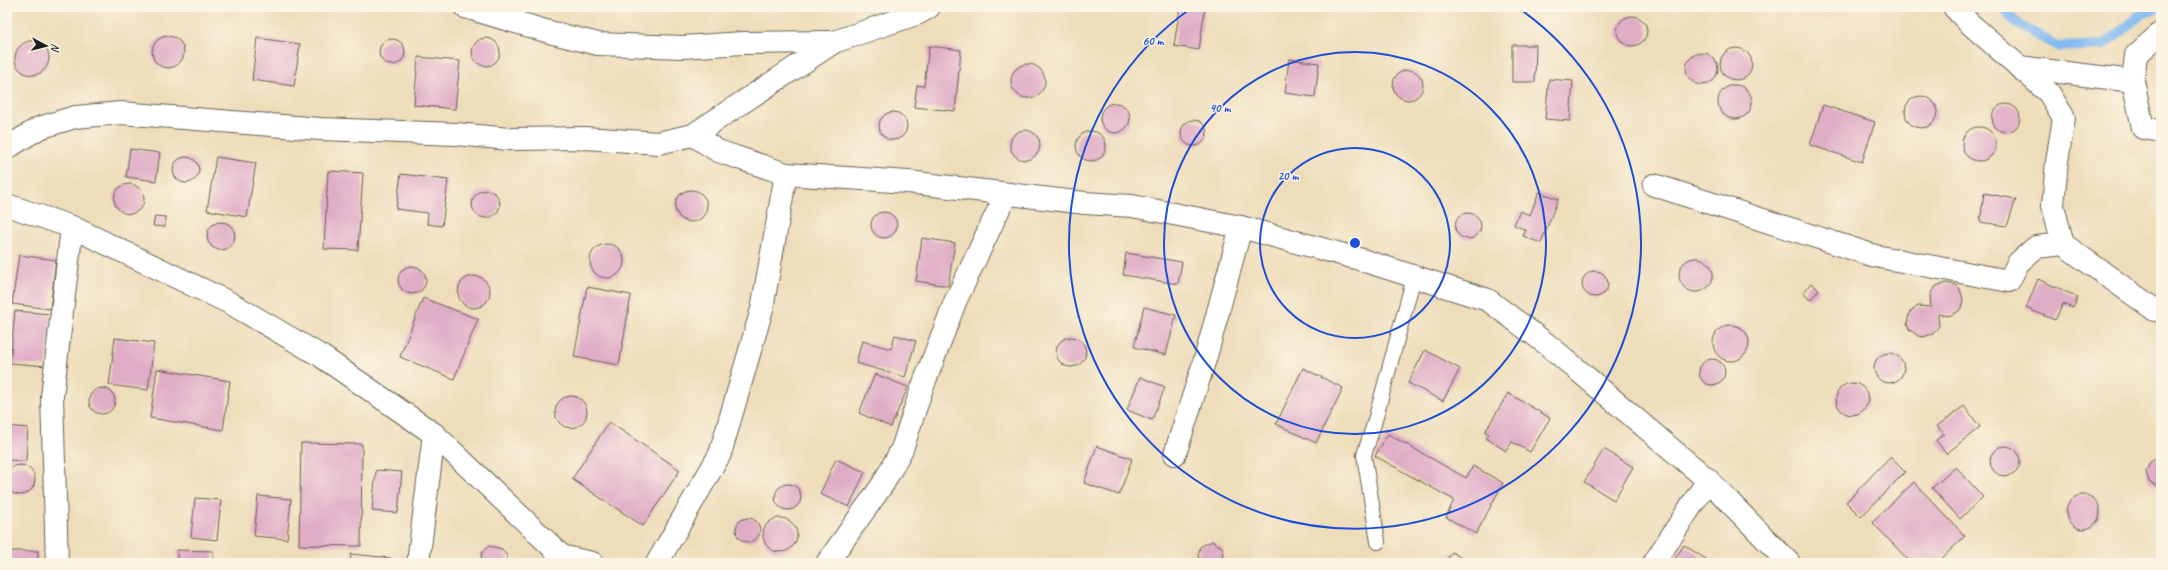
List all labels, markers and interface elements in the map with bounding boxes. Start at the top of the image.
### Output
north arrow [26,26,66,66]
text: 60 m [1143,33,1165,49]
text: N [48,43,63,54]
text: 40 m [1210,100,1231,116]
text: 20 m [1278,168,1299,184]
centre of rings [1348,236,1362,250]

